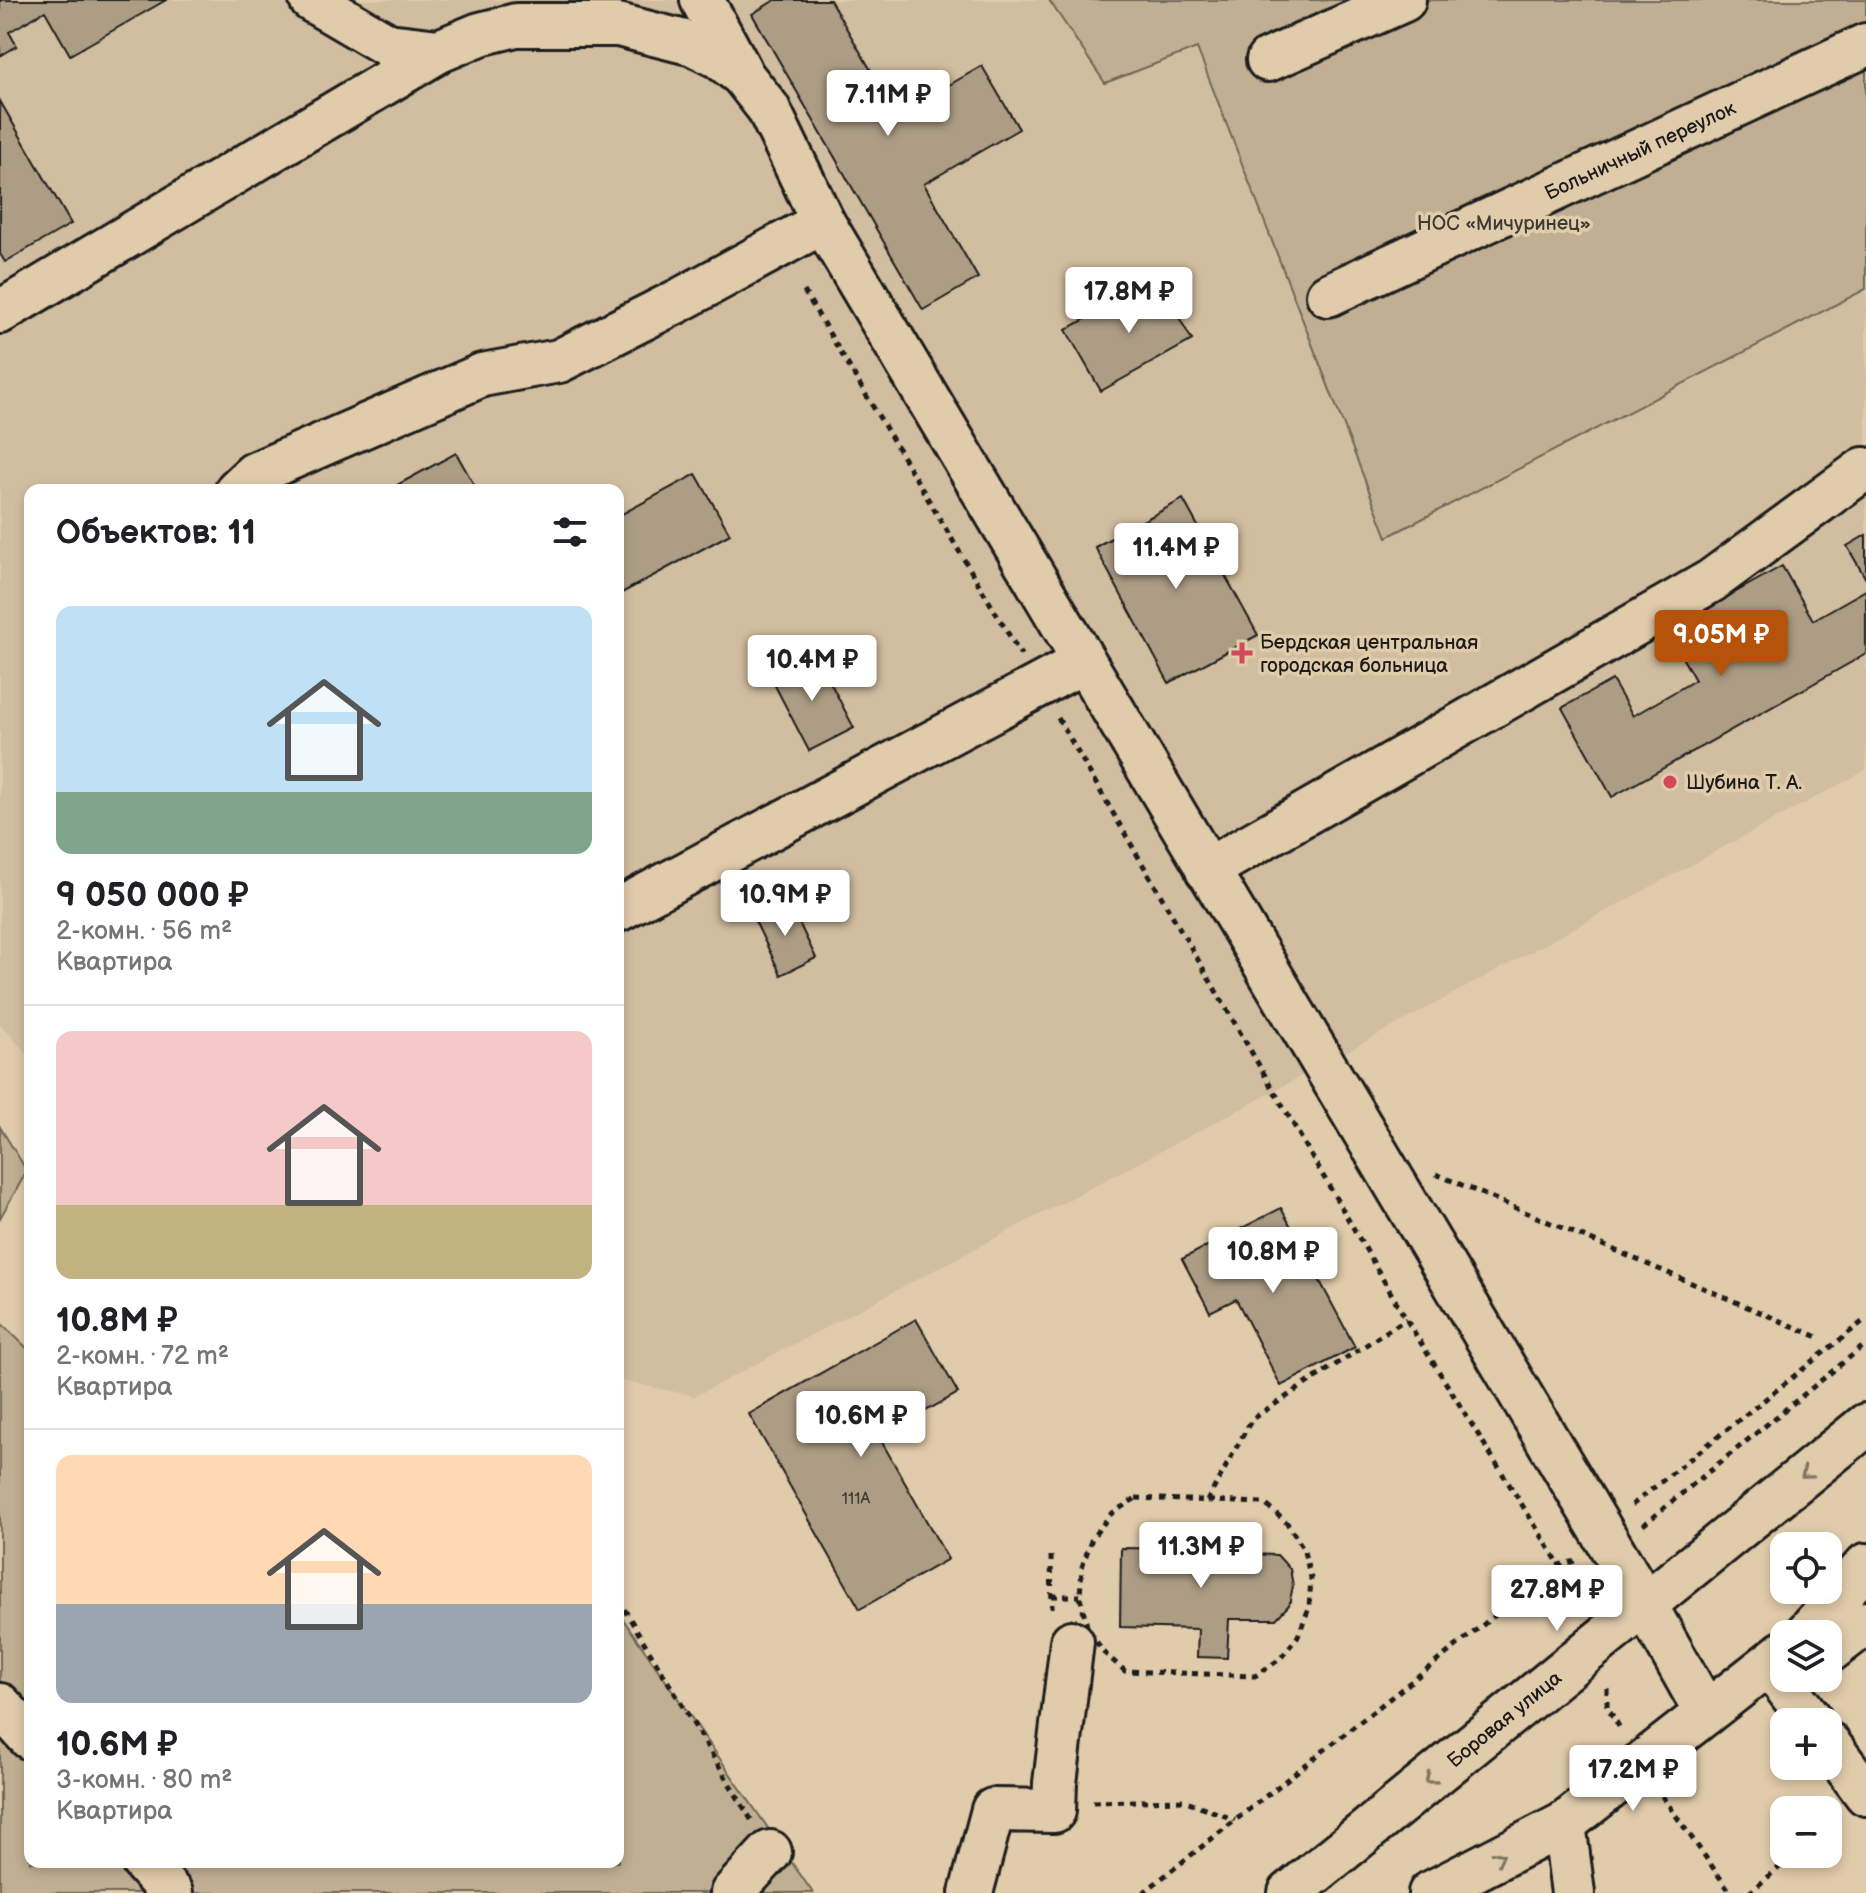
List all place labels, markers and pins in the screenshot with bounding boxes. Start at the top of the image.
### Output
pin: 7.11M ₽ [814,70,962,138]
pin: 17.8M ₽ [1055,267,1203,335]
pin: 11.4M ₽ [1102,523,1250,591]
pin: 9.05M ₽ [1647,610,1795,678]
place label: Бердская центральная городская больница [1260,631,1478,678]
pin: 10.4M ₽ [738,635,886,703]
marker: Бердская центральная городская больница [1231,642,1253,664]
place label: Шубина Т. А. [1686,771,1802,795]
marker: Шубина Т. А. [1661,773,1679,791]
pin: 10.9M ₽ [711,870,859,938]
pin: 10.8M ₽ [1199,1227,1347,1295]
pin: 10.6M ₽ [787,1391,935,1459]
pin: 11.3M ₽ [1127,1522,1275,1590]
pin: 27.8M ₽ [1483,1565,1631,1633]
pin: 17.2M ₽ [1559,1745,1707,1813]

